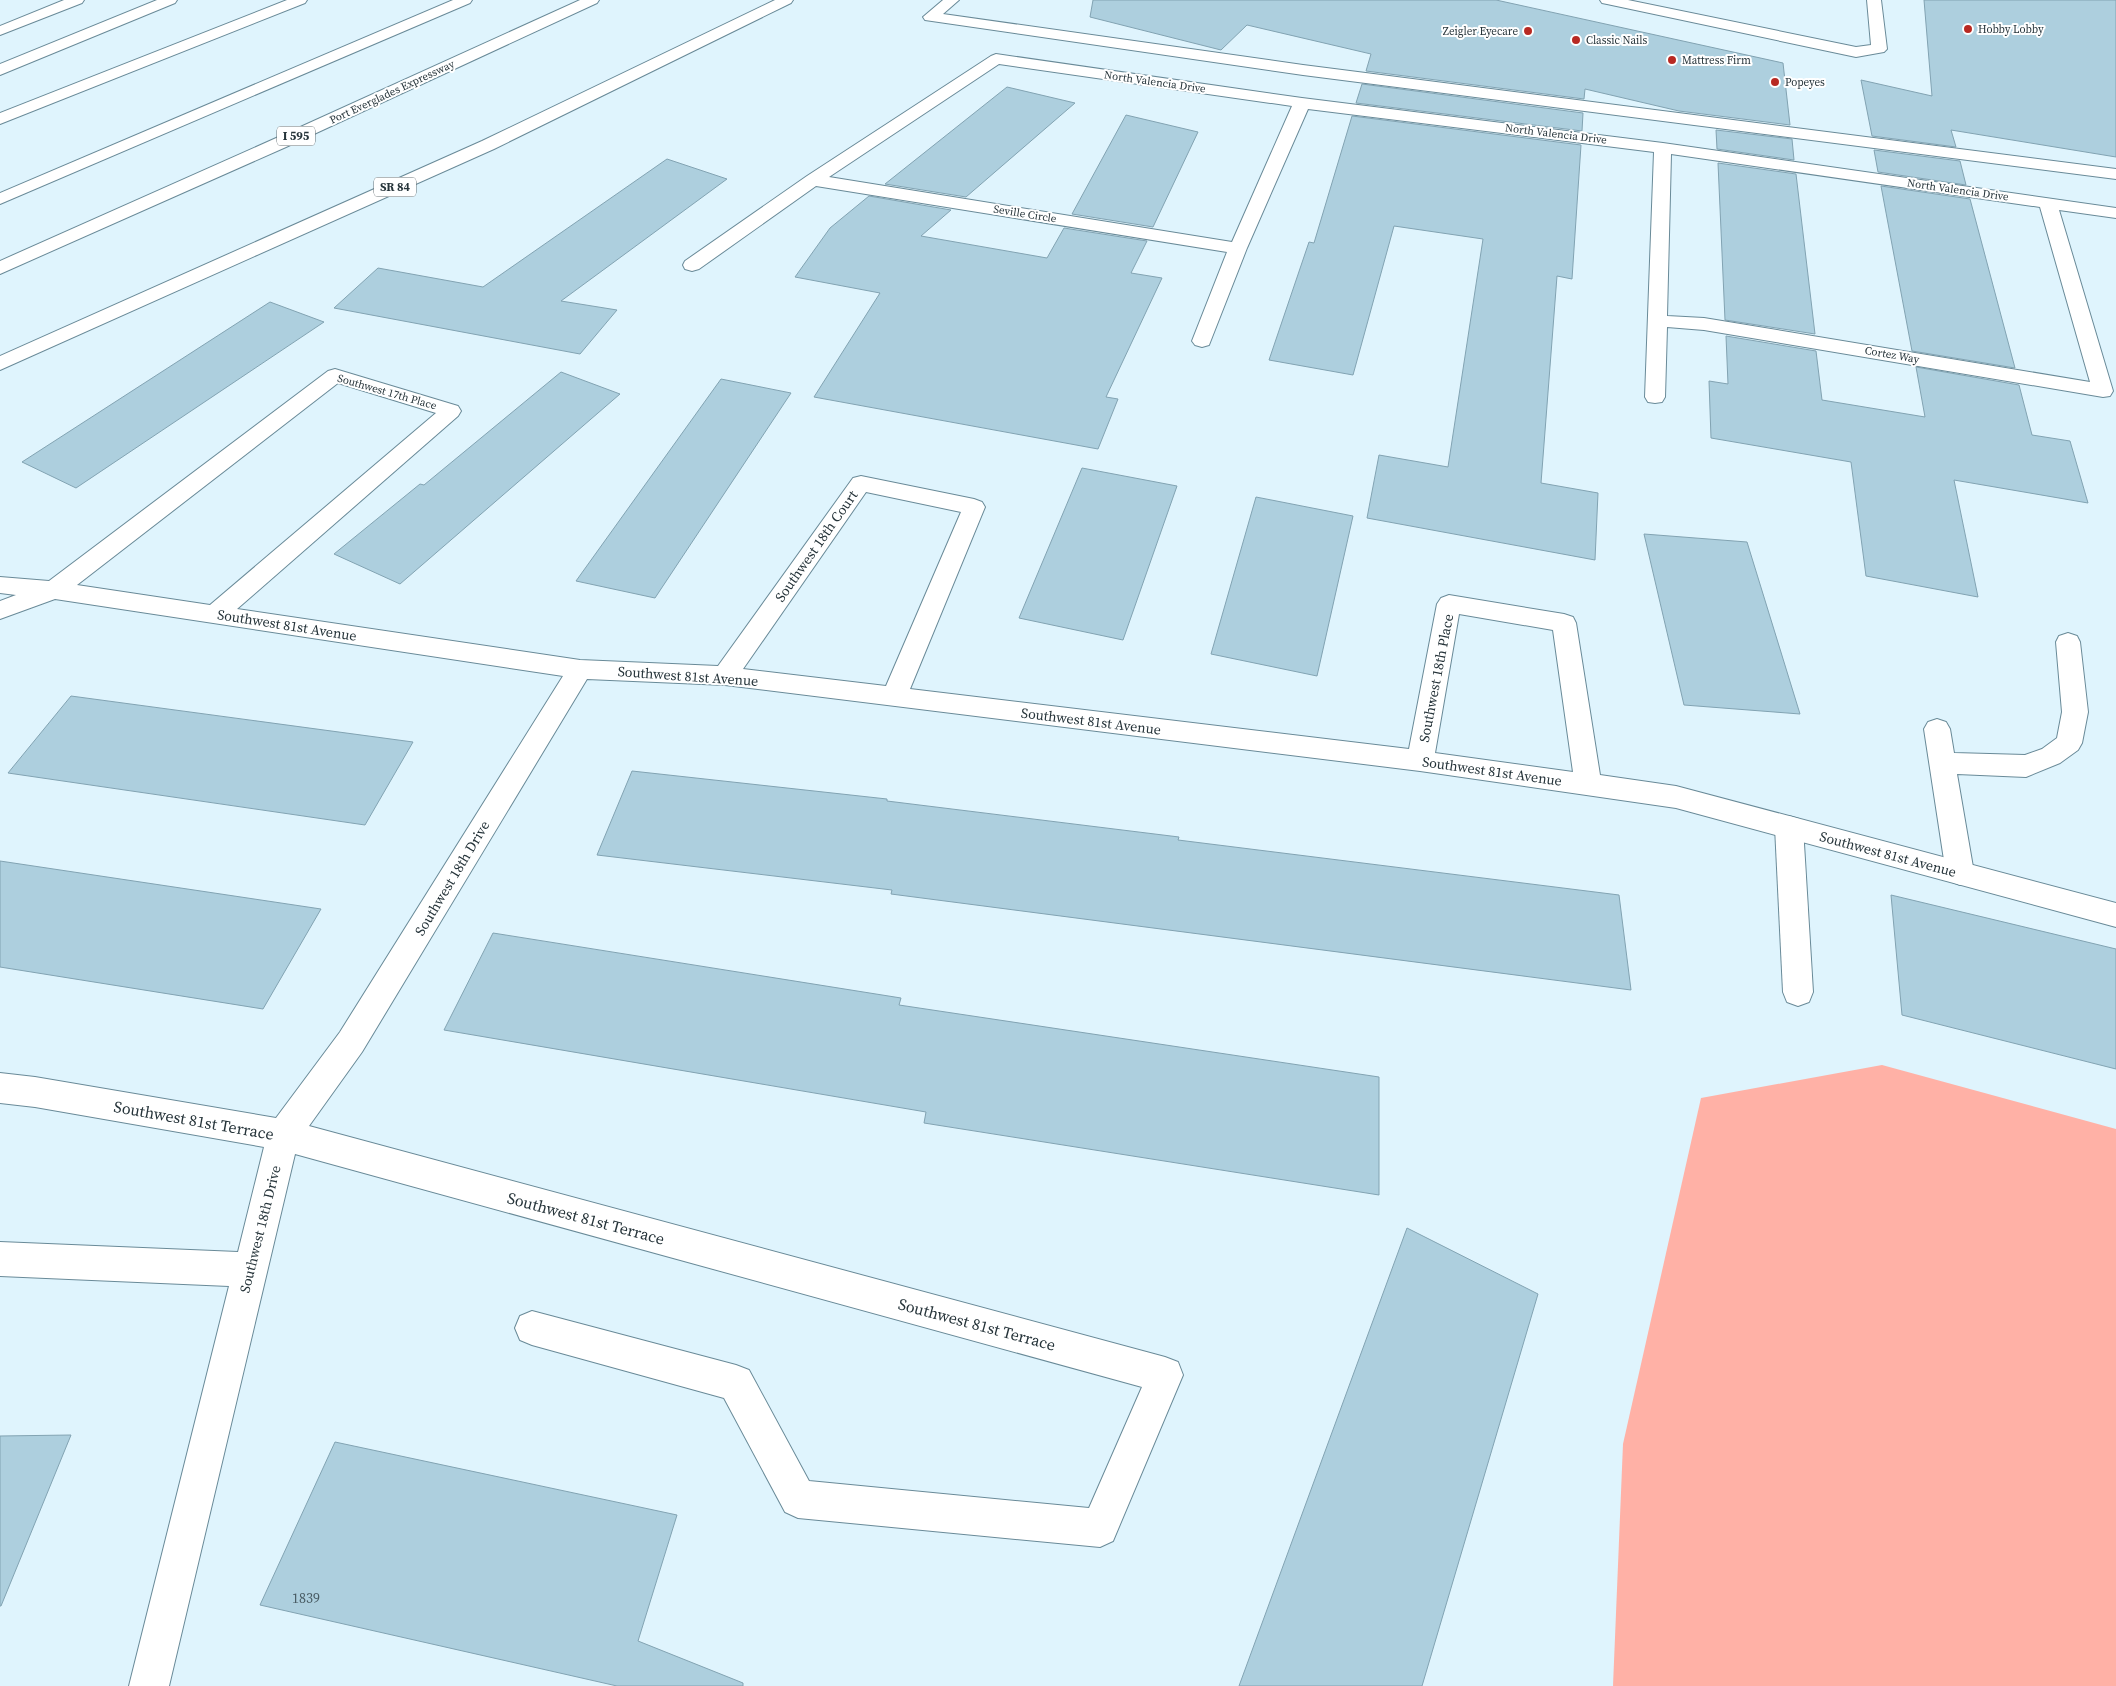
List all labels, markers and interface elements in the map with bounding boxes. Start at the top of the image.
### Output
place label: Hobby Lobby [1978,22,2044,37]
marker: Hobby Lobby [1962,23,1974,35]
place label: Zeigler Eyecare [1443,24,1518,39]
marker: Zeigler Eyecare [1522,25,1534,37]
place label: Classic Nails [1586,33,1648,48]
marker: Classic Nails [1570,34,1582,46]
place label: Mattress Firm [1682,53,1751,68]
marker: Mattress Firm [1666,54,1678,66]
street label: Port Everglades Expressway [327,56,457,128]
street label: North Valencia Drive [1103,67,1207,97]
place label: Popeyes [1785,75,1825,90]
marker: Popeyes [1769,76,1781,88]
street label: North Valencia Drive [1504,120,1608,148]
road number: I 595 [277,126,315,146]
street label: North Valencia Drive [1906,175,2010,205]
road number: SR 84 [374,178,416,196]
street label: Seville Circle [992,202,1058,226]
street label: Cortez Way [1864,343,1921,367]
street label: Southwest 17th Place [336,371,439,413]
street label: Southwest 18th Court [770,486,862,606]
street label: Southwest 81st Avenue [216,604,358,646]
street label: Southwest 18th Place [1414,612,1458,744]
street label: Southwest 81st Avenue [617,661,759,691]
street label: Southwest 81st Avenue [1020,702,1162,740]
street label: Southwest 81st Avenue [1421,751,1563,791]
street label: Southwest 18th Drive [410,817,494,939]
street label: Southwest 81st Avenue [1817,826,1959,882]
street label: Southwest 81st Terrace [112,1095,276,1145]
street label: Southwest 18th Drive [234,1163,286,1295]
street label: Southwest 81st Terrace [505,1186,667,1250]
street label: Southwest 81st Terrace [896,1292,1058,1356]
house number: 1839 [292,1588,320,1608]

